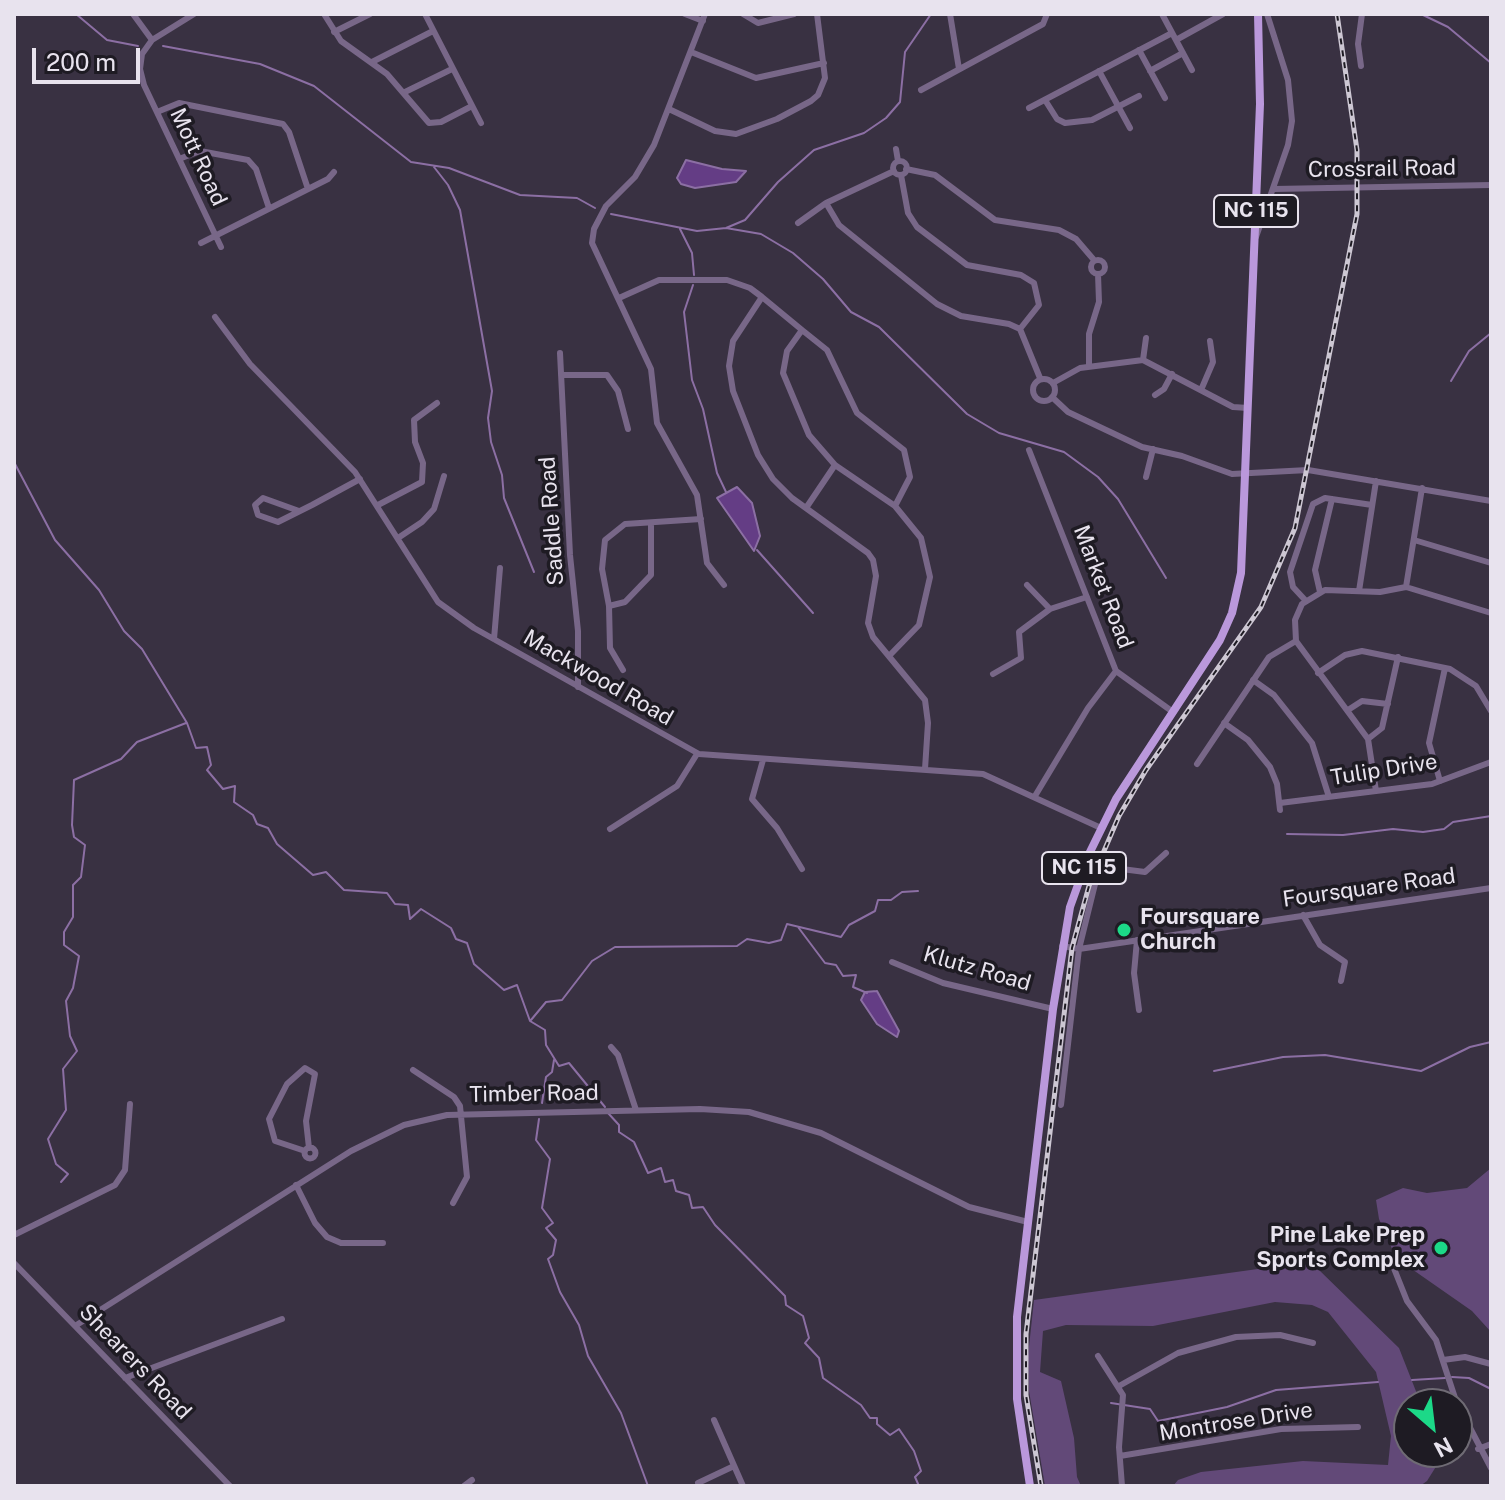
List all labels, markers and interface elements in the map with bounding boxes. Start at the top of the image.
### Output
scale bar [36,32,144,82]
text: 200 m [46,48,116,76]
street label: Mott Road [164,104,232,210]
street label: Crossrail Road [1308,155,1456,183]
road number: NC 115 [1214,195,1298,227]
street label: Saddle Road [534,456,570,586]
street label: Market Road [1067,522,1139,652]
street label: Mackwood Road [518,624,678,732]
street label: Tulip Drive [1329,749,1439,791]
road number: NC 115 [1042,852,1126,884]
street label: Foursquare Road [1281,863,1457,913]
place label: Foursquare Church [1140,904,1260,956]
marker: Foursquare Church [1115,921,1133,939]
street label: Klutz Road [920,941,1034,997]
street label: Timber Road [469,1080,599,1108]
place label: Pine Lake Prep Sports Complex [1256,1222,1425,1274]
marker: Pine Lake Prep Sports Complex [1432,1239,1450,1257]
street label: Shearers Road [73,1299,197,1425]
north arrow [1393,1388,1473,1468]
street label: Montrose Drive [1157,1397,1315,1447]
text: N [1430,1432,1457,1463]

